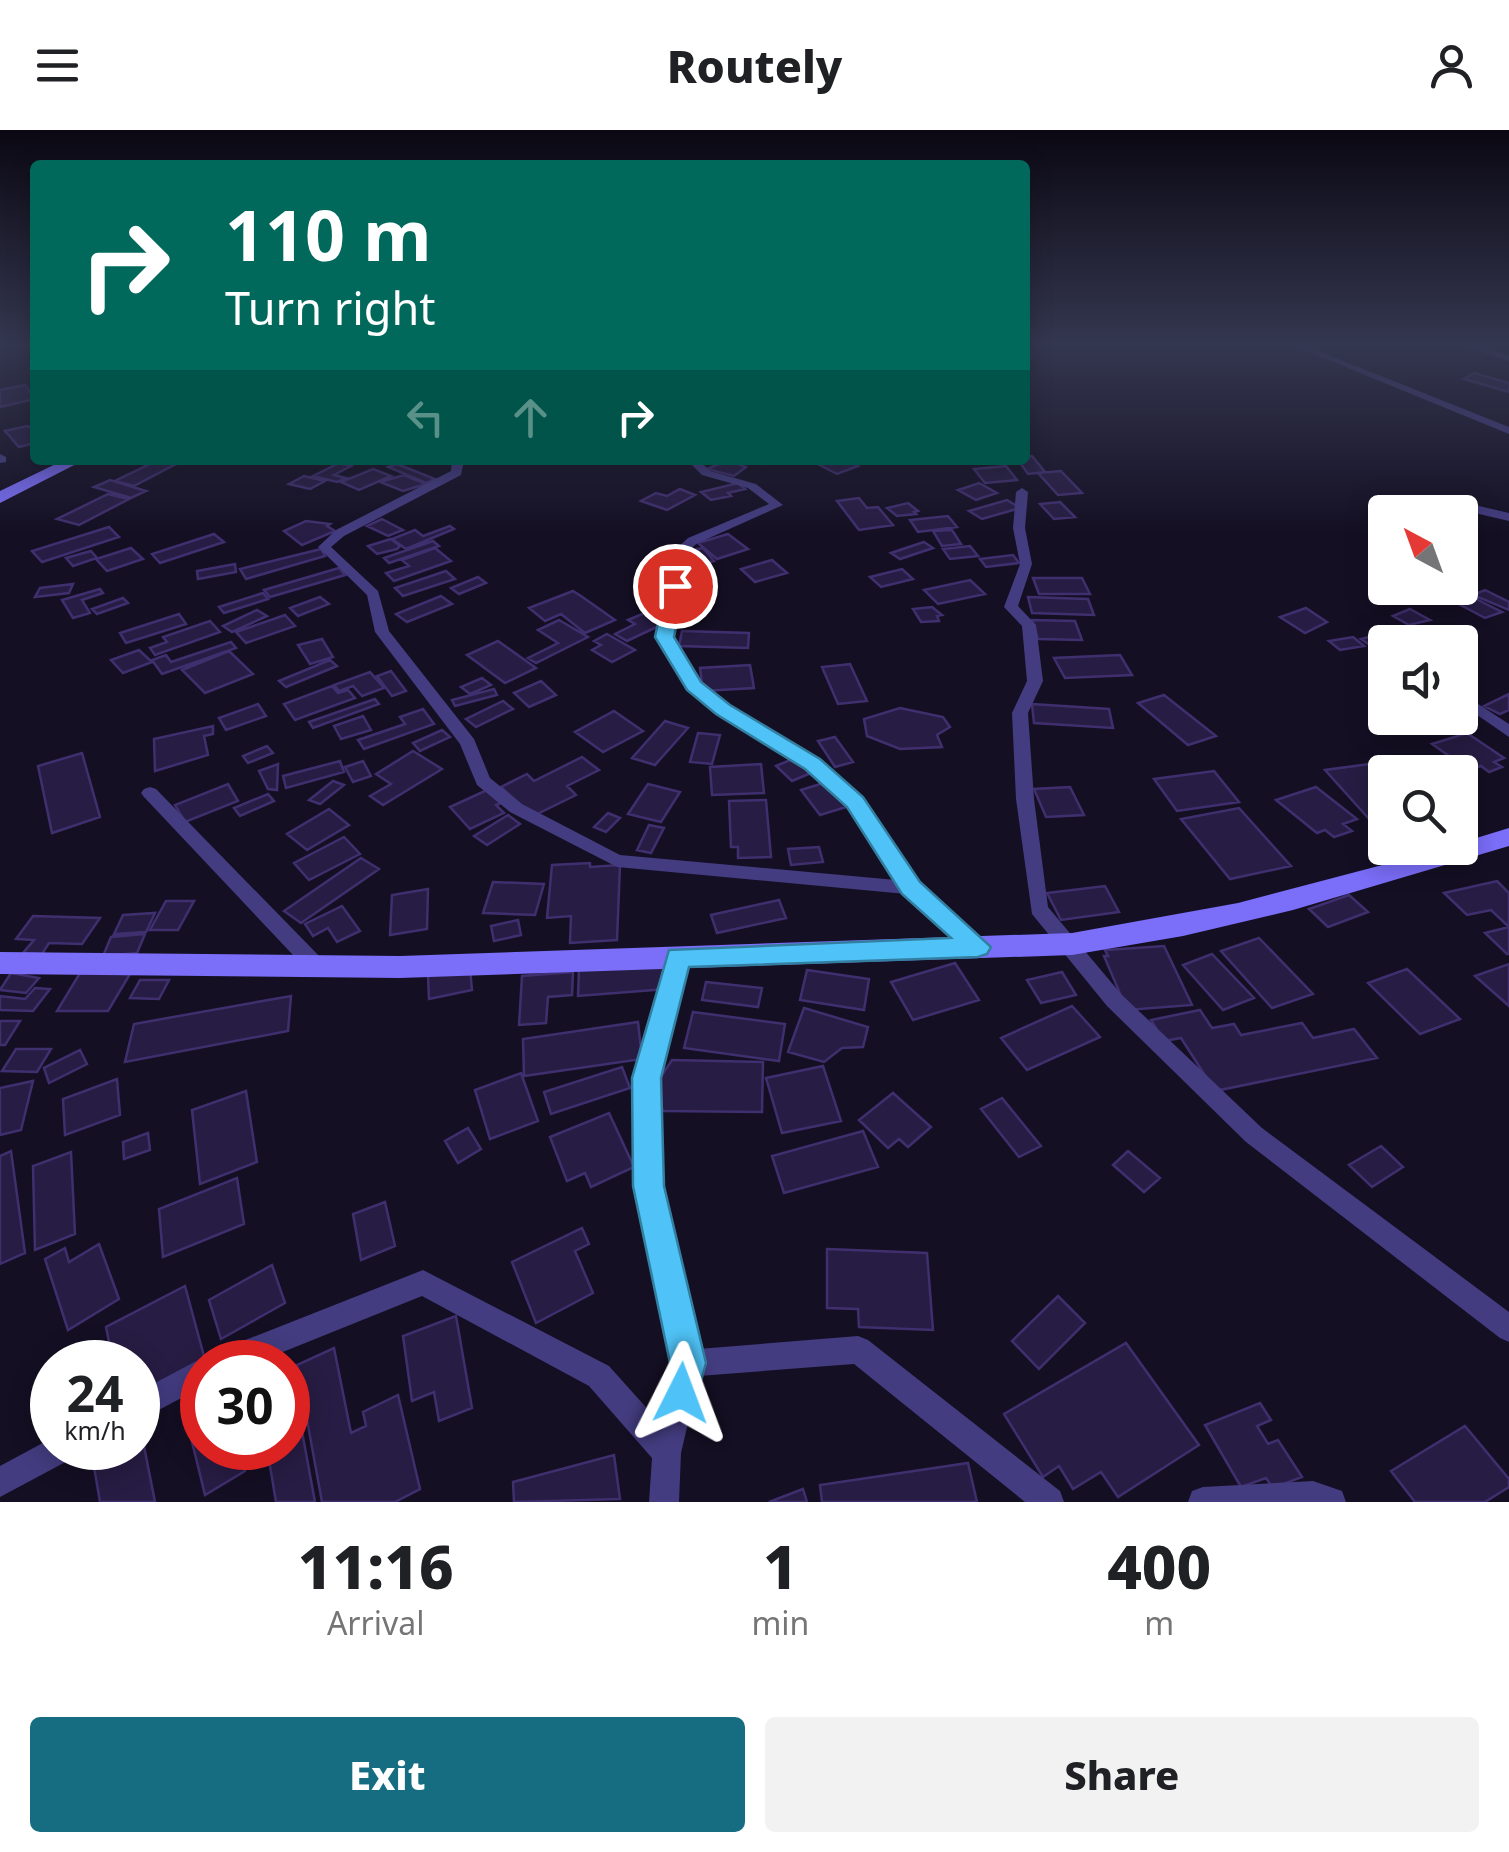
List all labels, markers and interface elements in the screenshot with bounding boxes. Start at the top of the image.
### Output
text: Routely [667,35,842,96]
icon: menu [30,38,85,93]
icon: person [1424,38,1479,93]
text: 110 m [225,186,432,282]
icon: right [60,200,190,330]
text: Turn right [225,277,436,338]
icon: left [398,390,453,445]
icon: ahead [503,390,558,445]
icon: right [608,390,663,445]
north arrow [1368,495,1478,605]
map controls [1368,495,1478,865]
pin [633,544,718,629]
icon: arrive [648,559,703,614]
button: sound [1368,625,1478,735]
button: search [1368,755,1478,865]
speed limit sign: 30 [180,1340,310,1470]
position arrow [629,1341,733,1445]
text: 24 [66,1359,124,1427]
text: km/h [64,1413,126,1447]
text: 11:16 [298,1525,454,1607]
text: 1 [763,1525,798,1607]
text: 400 [1107,1525,1211,1607]
text: Arrival [327,1601,425,1644]
text: min [751,1601,809,1644]
text: m [1144,1601,1174,1644]
button: Exit [30,1717,745,1832]
button: Share [765,1717,1479,1832]

